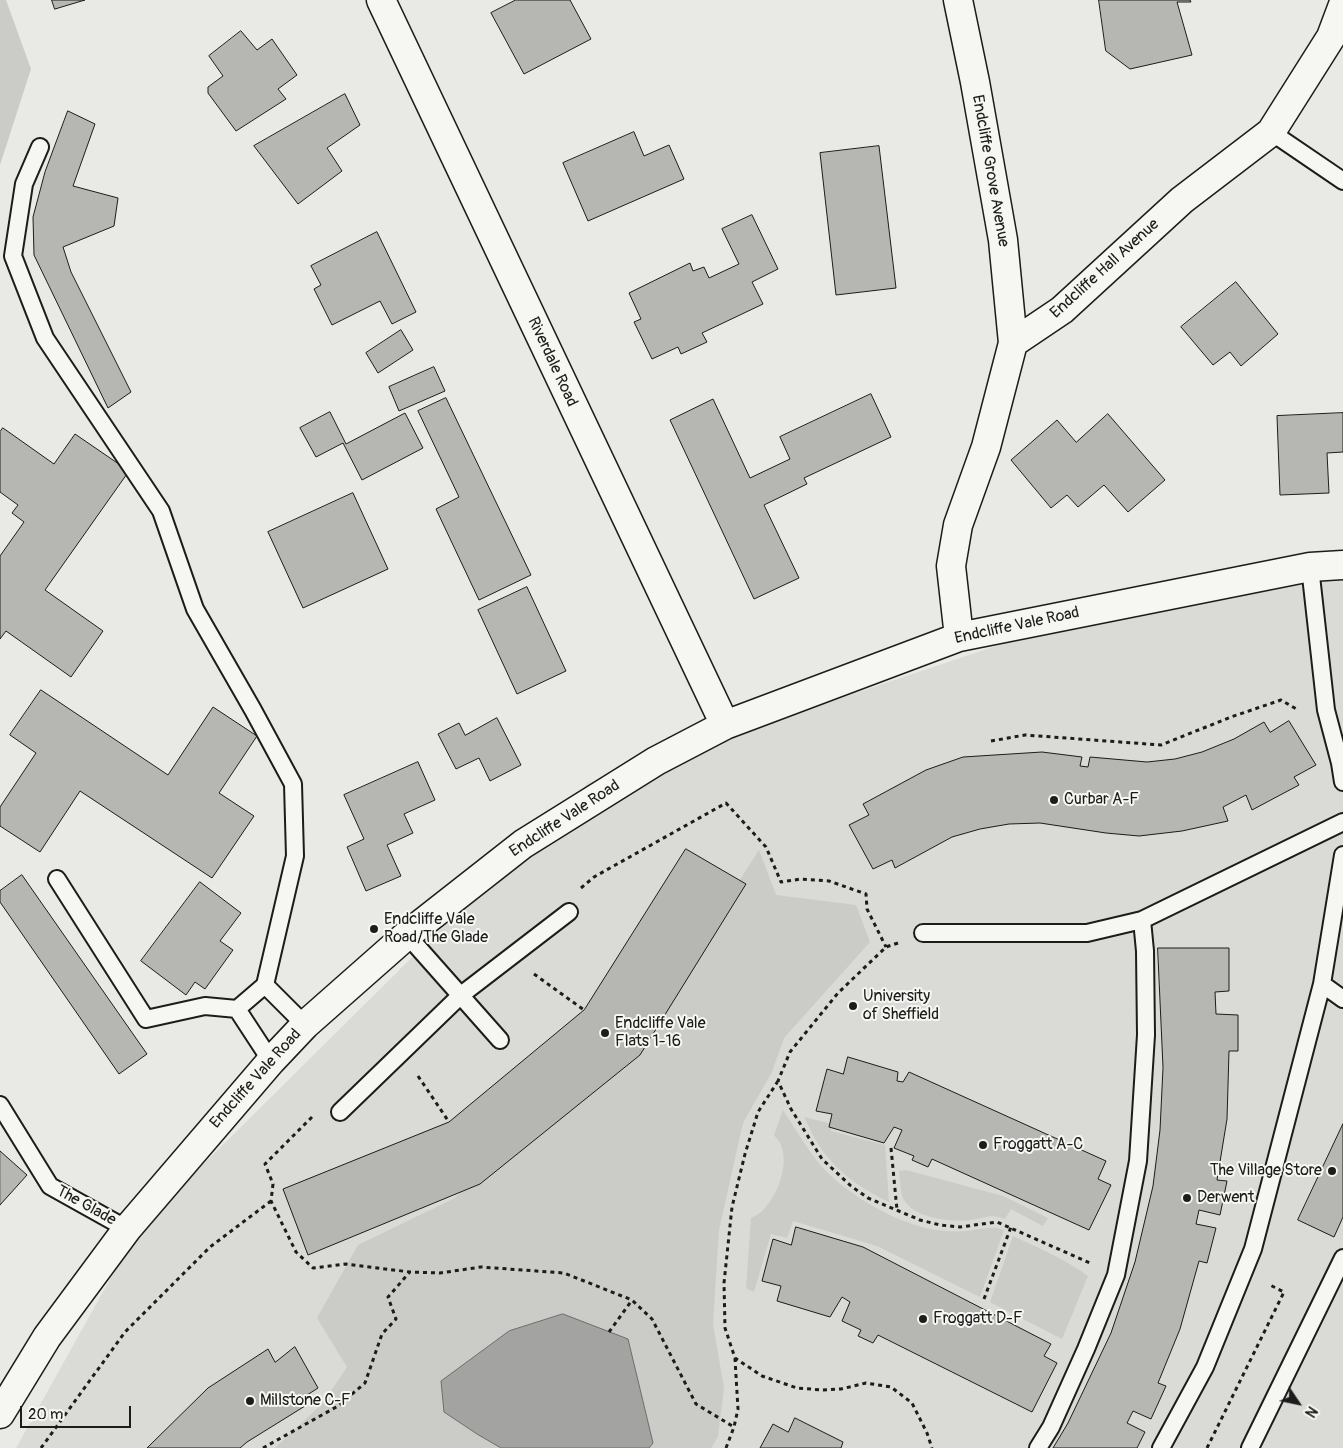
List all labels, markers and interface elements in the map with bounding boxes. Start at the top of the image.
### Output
street label: Endcliffe Grove Avenue [967,93,1013,249]
street label: Endcliffe Hall Avenue [1047,215,1163,323]
street label: Riverdale Road [523,314,581,410]
street label: Endcliffe Vale Road [953,603,1081,649]
street label: Endcliffe Vale Road [506,776,624,862]
place label: Curbar A-F [1064,790,1139,810]
marker: Curbar A-F [1048,794,1060,806]
place label: Endcliffe Vale Road/The Glade [384,910,488,948]
marker: Endcliffe Vale Road/The Glade [368,923,380,935]
place label: University of Sheffield [863,987,939,1025]
marker: University of Sheffield [847,1000,859,1012]
place label: Endcliffe Vale Flats 1-16 [615,1014,706,1052]
street label: Endcliffe Vale Road [206,1025,306,1133]
marker: Endcliffe Vale Flats 1-16 [599,1027,611,1039]
place label: Froggatt A-C [993,1135,1083,1155]
marker: Froggatt A-C [977,1139,989,1151]
place label: The Village Store [1210,1161,1322,1181]
marker: The Village Store [1326,1165,1338,1177]
street label: The Glade [53,1182,119,1230]
place label: Derwent [1197,1188,1254,1208]
marker: Derwent [1181,1192,1193,1204]
place label: Froggatt D-F [933,1309,1023,1329]
marker: Froggatt D-F [917,1313,929,1325]
north arrow [1273,1378,1323,1428]
place label: Millstone C-F [260,1391,351,1411]
marker: Millstone C-F [244,1395,256,1407]
scale bar [22,1396,134,1428]
text: N [1301,1403,1321,1420]
text: 20 m [28,1405,63,1424]

